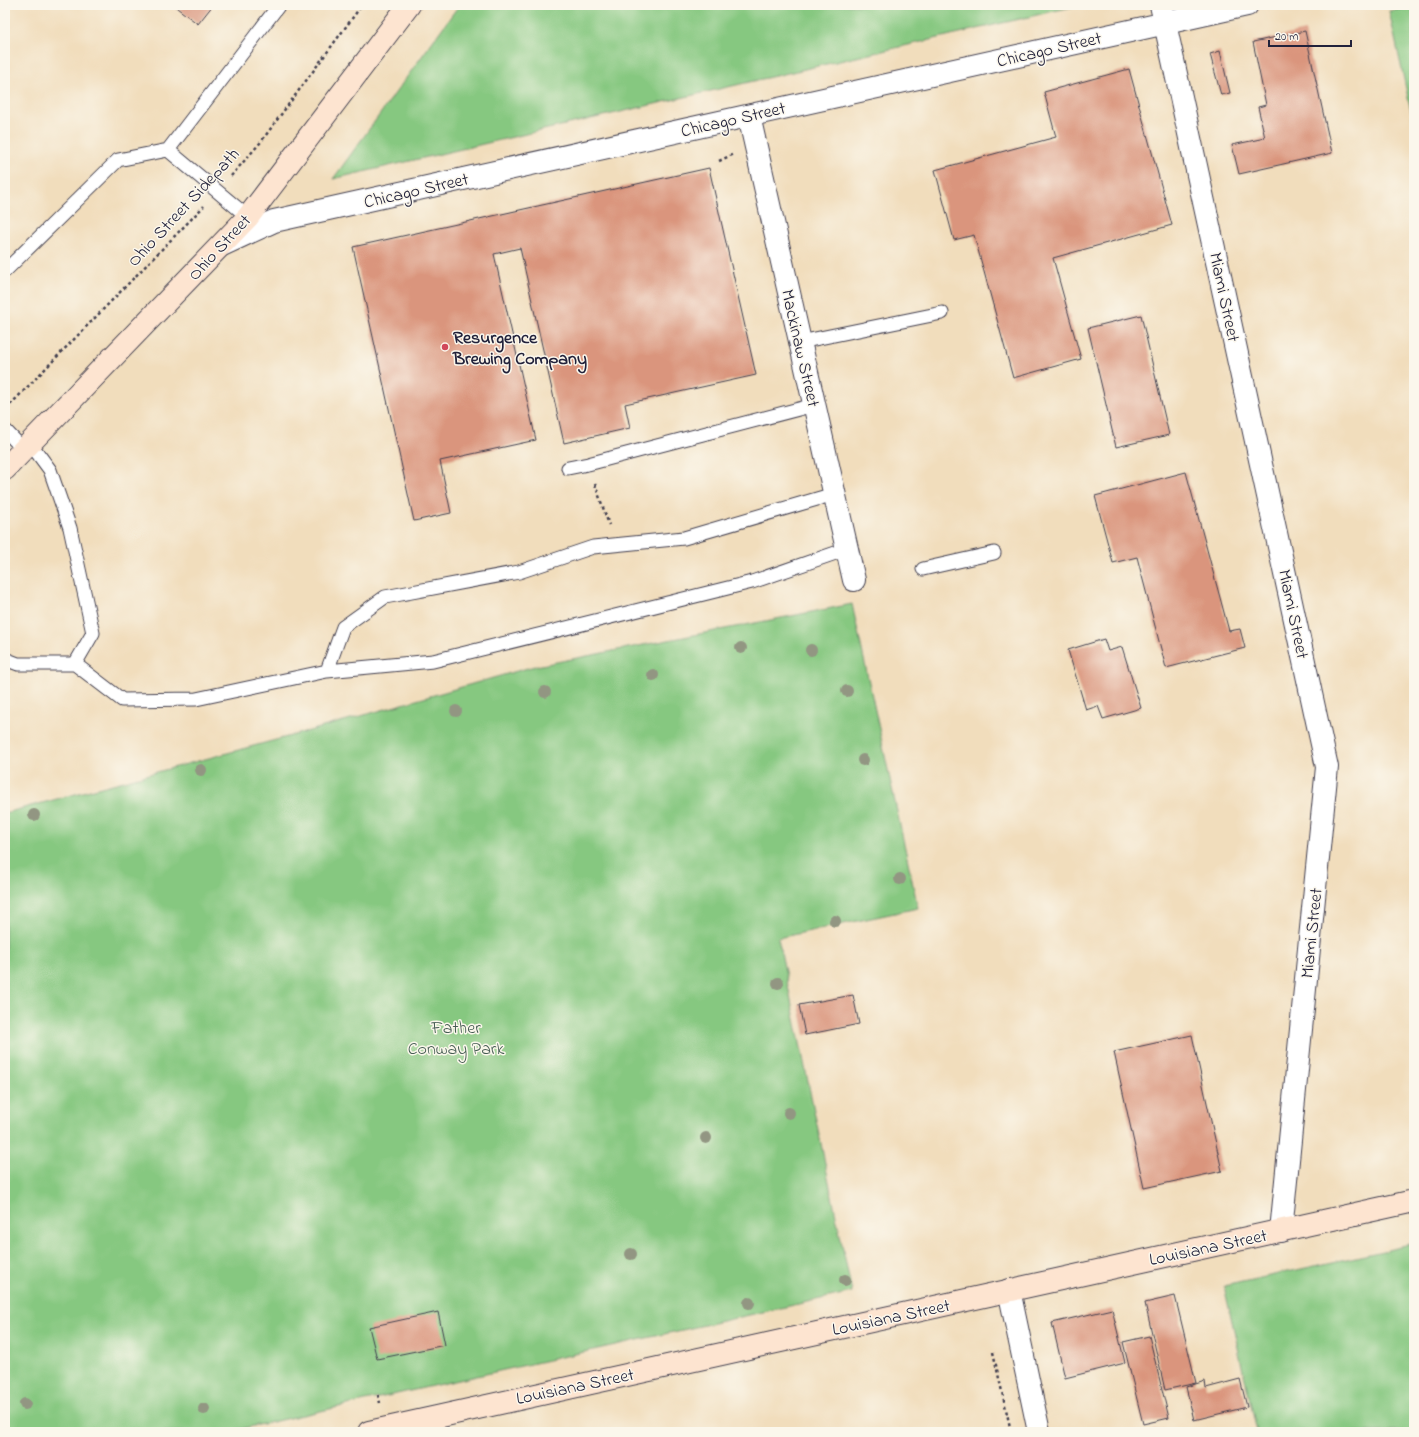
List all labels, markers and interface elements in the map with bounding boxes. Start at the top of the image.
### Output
scale bar [1269,22,1351,48]
street label: Chicago Street [995,26,1105,77]
text: 20 m [1275,28,1298,46]
street label: Chicago Street [679,96,789,147]
street label: Ohio Street Sidepath [122,143,244,271]
street label: Chicago Street [362,167,472,218]
street label: Ohio Street [183,209,255,285]
street label: Miami Street [1201,250,1245,345]
street label: Mackinaw Street [773,287,825,410]
place label: Resurgence Brewing Company [452,326,587,374]
marker: Resurgence Brewing Company [440,342,450,352]
street label: Miami Street [1270,567,1314,662]
street label: Miami Street [1295,887,1331,980]
park label: Father Conway Park [408,1016,504,1063]
street label: Louisiana Street [1147,1224,1270,1274]
street label: Louisiana Street [830,1294,953,1344]
street label: Louisiana Street [514,1363,637,1413]

